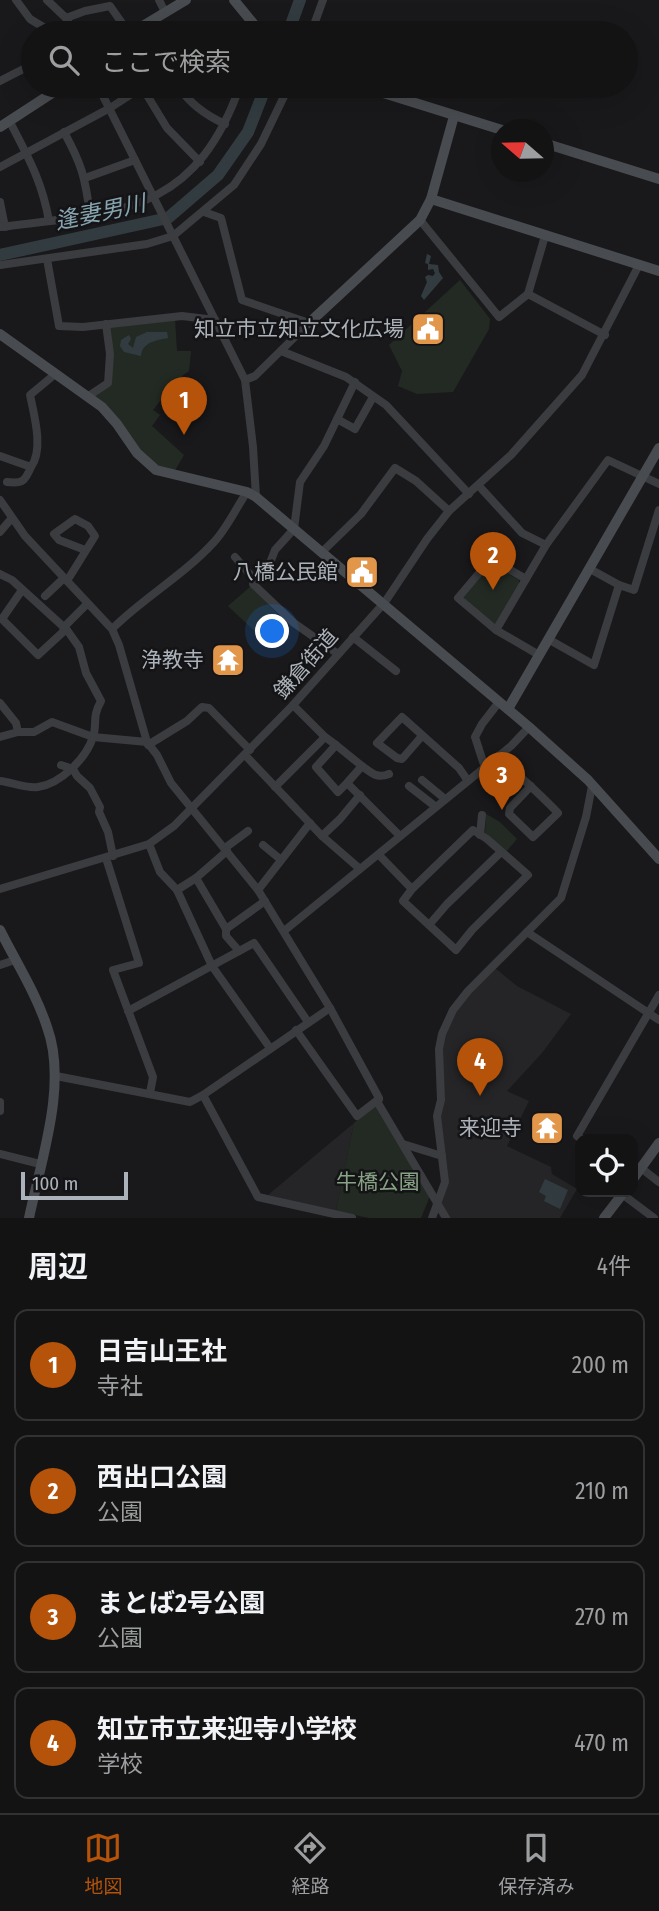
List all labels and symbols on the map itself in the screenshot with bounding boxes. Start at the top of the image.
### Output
north arrow [491,119,554,182]
water label: 逢妻男川 [52,188,151,235]
public building icon: 知立市立知立文化広場 [409,310,447,348]
place label: 知立市立知立文化広場 [194,316,404,342]
pin: 1 [161,377,207,435]
pin: 2 [470,532,516,590]
public building icon: 八橋公民館 [343,553,381,591]
place label: 八橋公民館 [233,559,338,585]
your location [255,614,289,648]
street label: 鎌倉街道 [269,624,343,704]
temple icon: 浄教寺 [209,641,247,679]
place label: 浄教寺 [141,647,204,673]
pin: 3 [479,752,525,810]
pin: 4 [457,1038,503,1096]
temple icon: 来迎寺 [528,1109,566,1147]
place label: 来迎寺 [459,1115,522,1141]
scale bar [21,1169,128,1201]
park label: 牛橋公園 [336,1169,420,1195]

